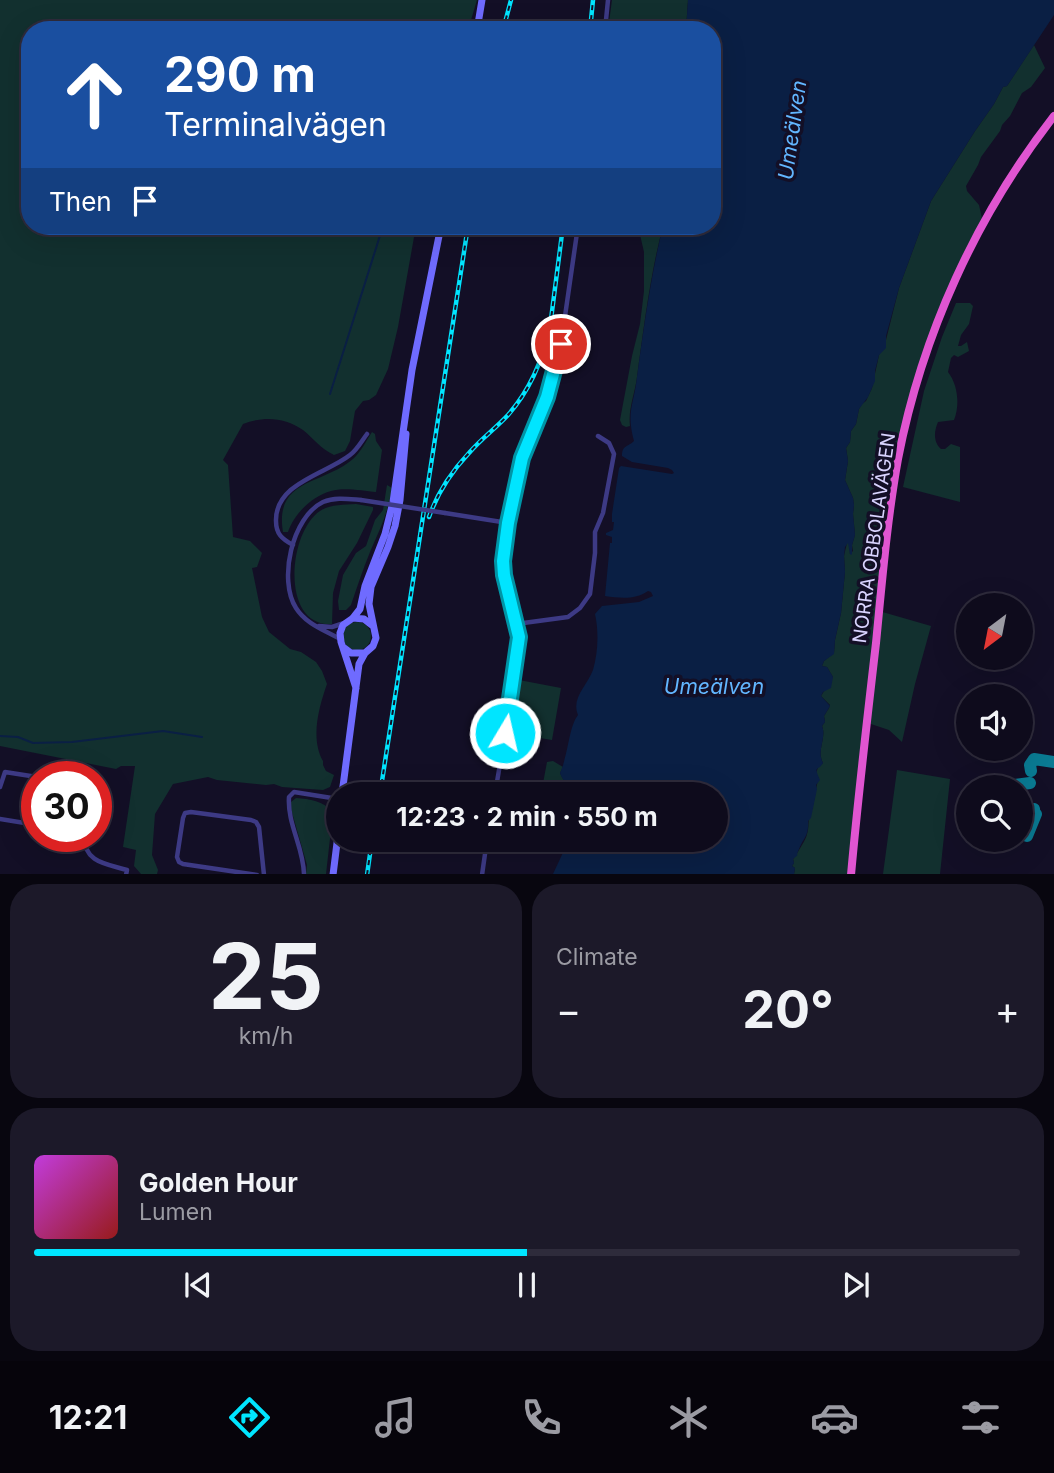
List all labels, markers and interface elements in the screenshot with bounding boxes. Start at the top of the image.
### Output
text: 290 m [164,45,316,104]
icon: ahead [49,49,140,140]
water label: Umeälven [773,79,811,181]
text: Terminalvägen [164,105,387,144]
icon: arrive [126,182,164,220]
text: Then [49,186,112,217]
pin [531,314,591,374]
icon: arrive [542,325,580,363]
street label: NORRA OBBOLAVÄGEN [848,431,900,645]
north arrow [956,593,1032,670]
map controls [956,593,1033,852]
water label: Umeälven [664,674,764,699]
button: sound [956,684,1033,761]
position arrow [468,696,542,770]
speed limit sign: 30 [21,761,112,852]
button: search [956,775,1033,852]
text: 12:23 · 2 min · 550 m [396,801,658,832]
text: 25 [208,921,324,1031]
text: Climate [556,943,638,971]
text: 20° [742,978,834,1041]
text: − [556,987,581,1033]
text: + [995,987,1020,1033]
text: km/h [239,1022,293,1050]
text: Golden Hour [139,1167,298,1198]
text: Lumen [139,1198,213,1226]
icon: previous [179,1266,217,1304]
icon: pause [508,1266,546,1304]
icon: next [837,1266,875,1304]
icon: directions [225,1393,274,1442]
icon: music [371,1393,420,1442]
icon: phone [517,1393,566,1442]
icon: climate [664,1393,713,1442]
icon: car [810,1393,859,1442]
icon: filters [956,1393,1005,1442]
text: 12:21 [49,1398,127,1437]

